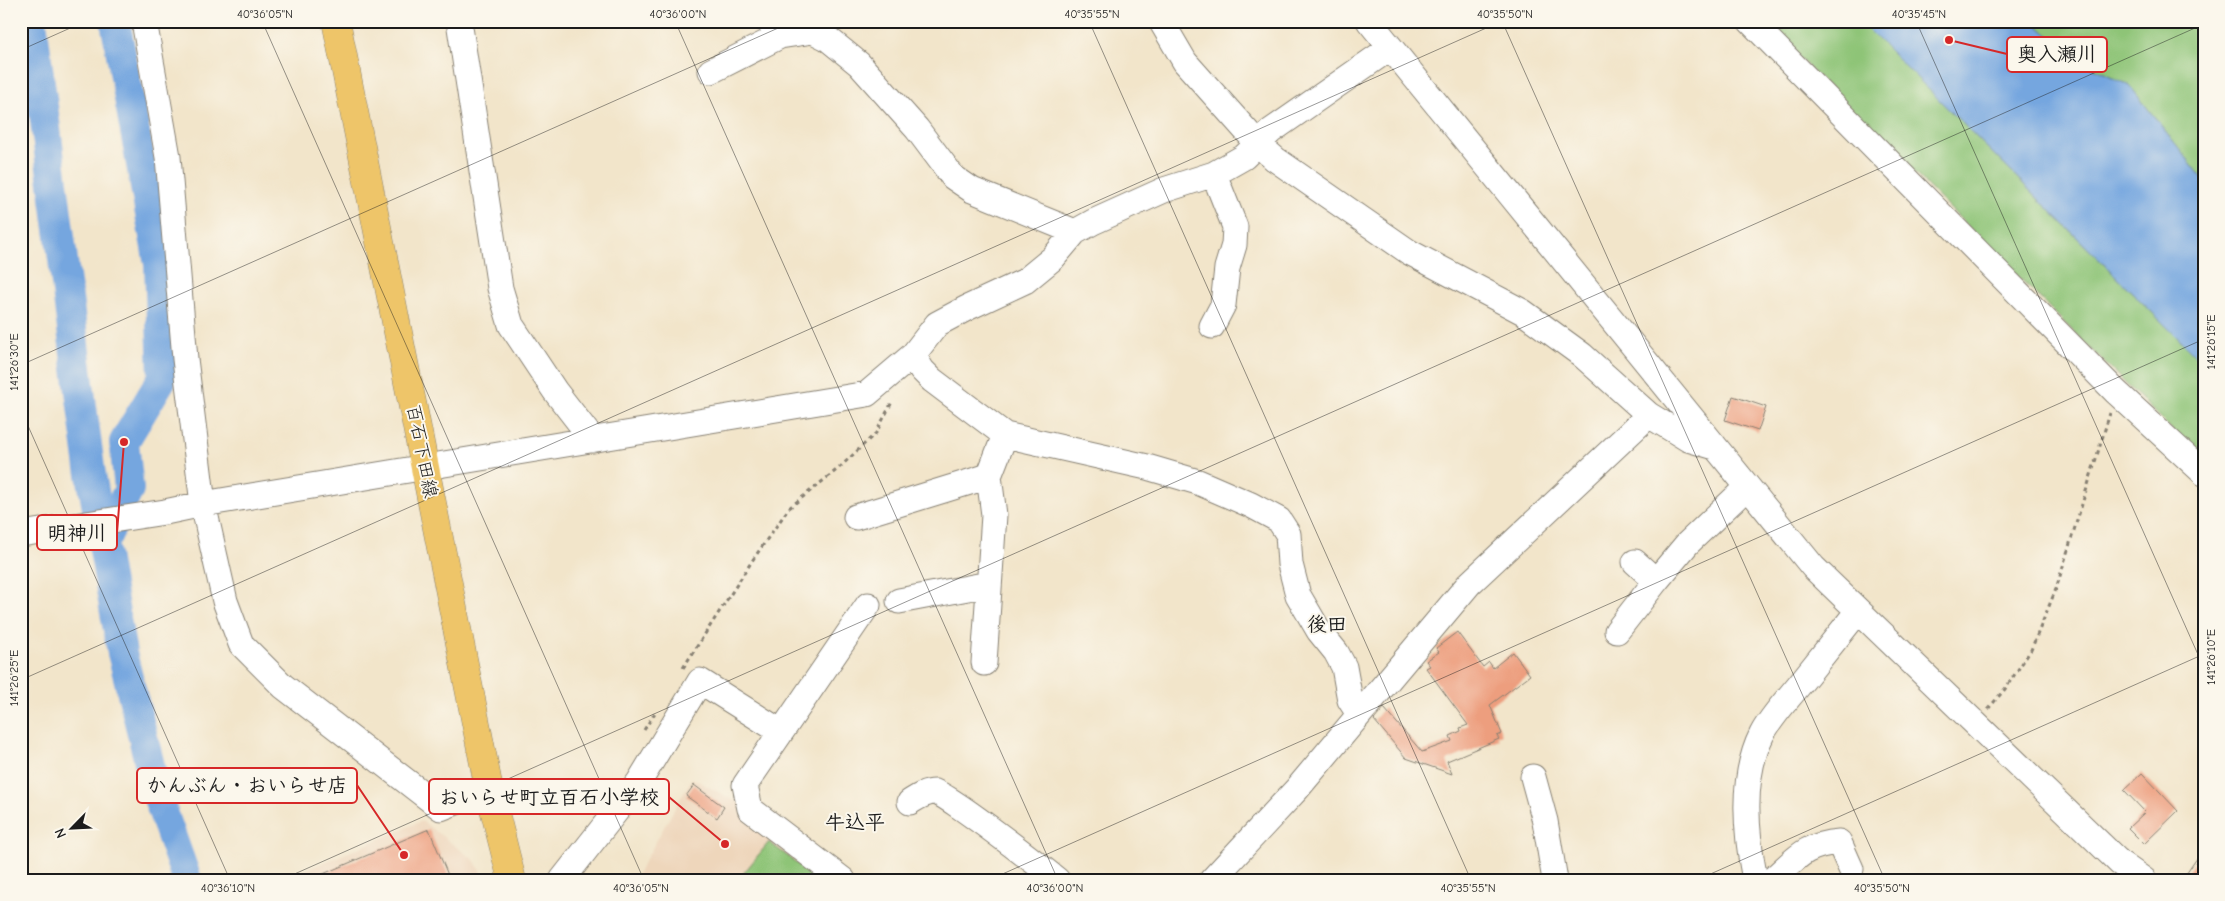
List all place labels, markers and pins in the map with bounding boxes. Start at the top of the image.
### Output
callout: 奥入瀬川 [2007,37,2107,72]
callout: 明神川 [37,515,117,550]
callout: かんぶん・おいらせ店 [137,768,357,803]
callout: おいらせ町立百石小学校 [429,779,669,814]

